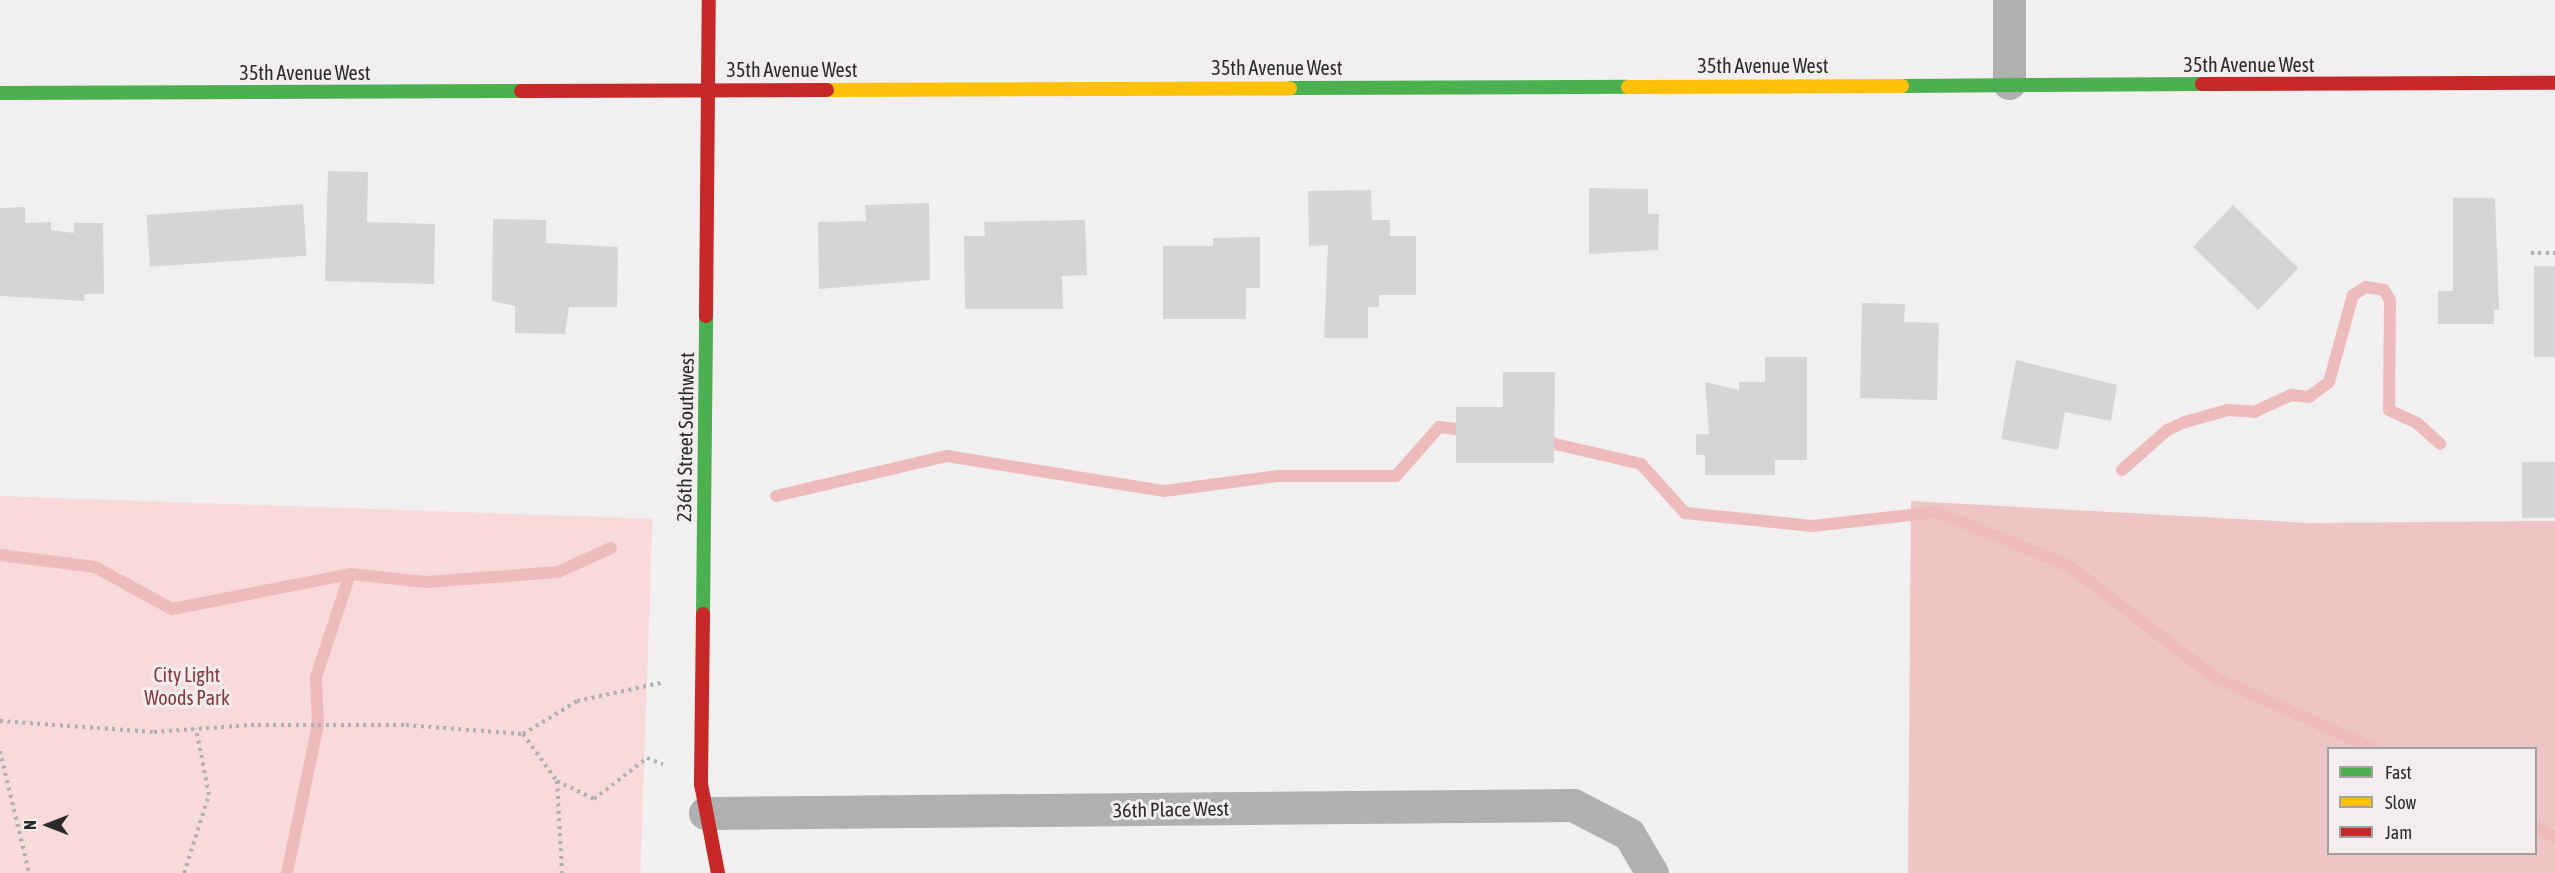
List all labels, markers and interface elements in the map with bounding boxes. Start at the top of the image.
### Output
street label: 35th Avenue West [2184,52,2314,76]
street label: 35th Avenue West [1698,53,1828,77]
street label: 35th Avenue West [1212,55,1342,79]
street label: 35th Avenue West [727,57,857,81]
street label: 35th Avenue West [240,60,370,84]
street label: 236th Street Southwest [672,352,698,522]
park label: City Light Woods Park [144,663,230,710]
legend [2327,747,2537,855]
text: Fast [2385,762,2412,783]
text: Slow [2385,792,2416,813]
north arrow [18,795,78,855]
street label: 36th Place West [1113,796,1229,822]
text: N [21,820,39,830]
text: Jam [2385,822,2412,843]

